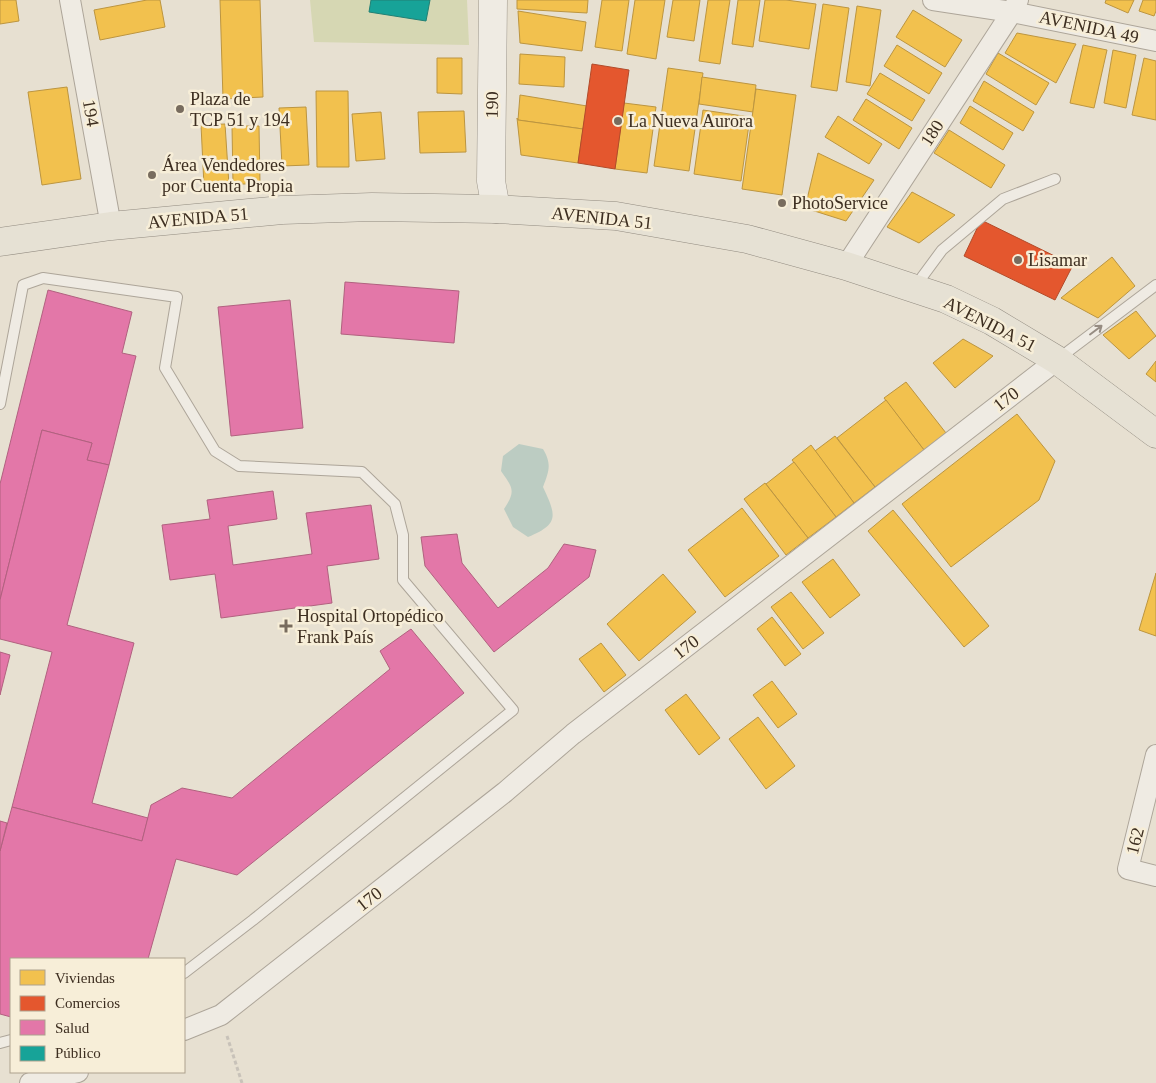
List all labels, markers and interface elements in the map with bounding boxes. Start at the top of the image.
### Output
street label: AVENIDA 49 [1037,7,1141,47]
place label: Plaza de TCP 51 y 194 [190,89,290,130]
street label: 190 [482,91,502,119]
street label: 194 [79,98,103,128]
marker: Plaza de TCP 51 y 194 [174,103,186,115]
place label: La Nueva Aurora [628,111,753,131]
marker: La Nueva Aurora [612,115,624,127]
street label: 180 [916,116,948,150]
place label: Área Vendedores por Cuenta Propia [162,154,293,196]
marker: Área Vendedores por Cuenta Propia [146,169,158,181]
place label: PhotoService [792,193,888,213]
marker: PhotoService [776,197,788,209]
street label: AVENIDA 51 [551,203,653,233]
street label: AVENIDA 51 [147,204,249,232]
place label: Lisamar [1028,250,1087,270]
marker: Lisamar [1012,254,1024,266]
street label: AVENIDA 51 [940,292,1040,356]
one-way arrow [1089,325,1103,335]
street label: 170 [989,383,1023,415]
place label: Hospital Ortopédico Frank País [297,606,443,647]
marker: Hospital Ortopédico Frank País [279,619,293,633]
street label: 170 [669,631,703,663]
street label: 162 [1122,825,1148,857]
street label: 170 [352,883,386,915]
legend [10,958,185,1073]
text: Viviendas [55,970,115,986]
text: Comercios [55,995,120,1011]
text: Salud [55,1020,90,1036]
text: Público [55,1045,101,1061]

